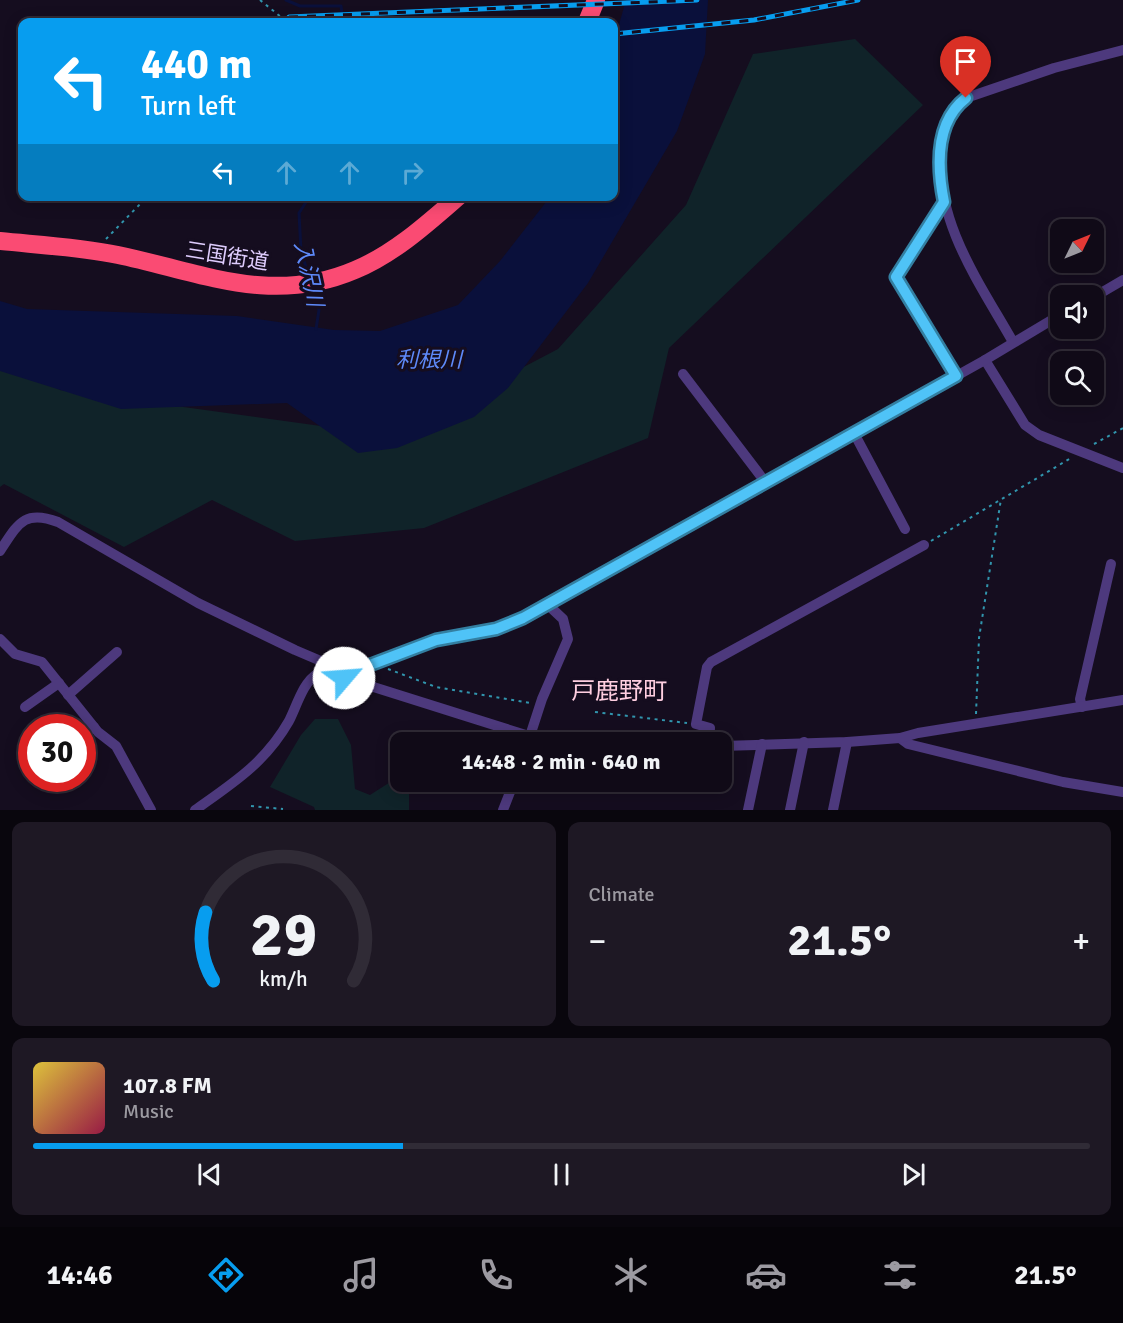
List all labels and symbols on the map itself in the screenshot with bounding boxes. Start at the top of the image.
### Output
pin [940,36,991,98]
north arrow [1050,219,1104,273]
street label: 三国街道 [183,237,271,275]
water label: 入沢川 [289,239,329,311]
water label: 利根川 [396,346,464,373]
position arrow [312,646,376,710]
district label: 戸鹿野町 [571,676,667,706]
speed limit sign: 30 [18,714,96,792]

